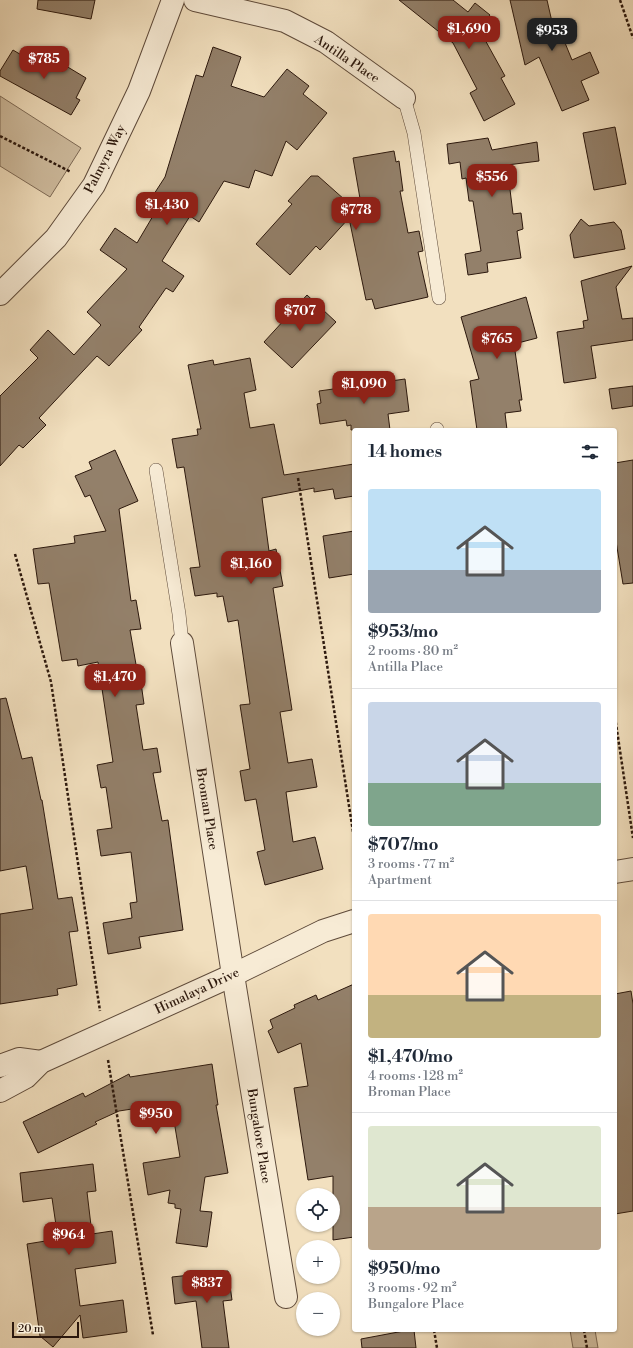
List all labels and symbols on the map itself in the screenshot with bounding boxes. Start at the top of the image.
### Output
pin: $1,690 [436,16,502,50]
pin: $953 [528,18,576,52]
street label: Antilla Place [311,31,383,87]
pin: $785 [20,46,68,80]
street label: Palmyra Way [81,121,129,196]
pin: $556 [468,164,516,198]
pin: $1,430 [134,192,200,226]
pin: $778 [332,197,380,231]
pin: $707 [276,298,324,332]
pin: $765 [473,326,521,360]
pin: $1,090 [331,371,397,405]
pin: $1,160 [218,551,284,585]
pin: $1,470 [82,664,148,698]
street label: Broman Place [192,766,221,852]
street label: Himalaya Drive [152,964,242,1018]
street label: Bungalore Place [243,1086,274,1185]
pin: $950 [132,1101,180,1135]
pin: $964 [45,1222,93,1256]
pin: $837 [183,1270,231,1304]
scale bar [12,1320,79,1339]

